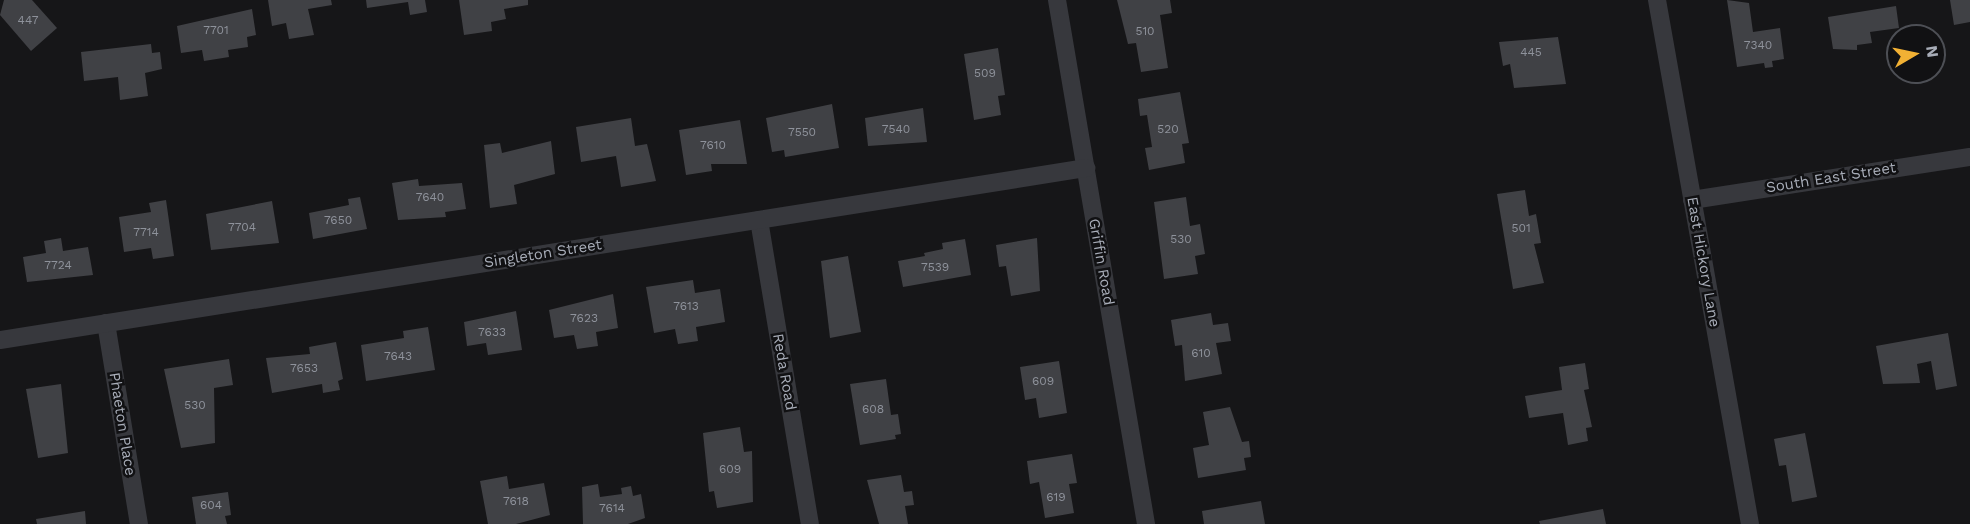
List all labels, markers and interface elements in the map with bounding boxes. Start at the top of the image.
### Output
house number: 447 [18,14,38,28]
house number: 7701 [203,24,229,38]
north arrow [1886,24,1946,84]
house number: 510 [1135,25,1155,39]
house number: 7340 [1744,39,1772,53]
text: N [1922,44,1943,59]
house number: 445 [1520,46,1542,60]
house number: 509 [974,67,996,81]
house number: 7540 [882,123,910,137]
house number: 520 [1157,123,1179,137]
house number: 7550 [788,126,816,140]
house number: 7610 [700,139,726,153]
street label: South East Street [1765,159,1897,197]
house number: 7640 [416,191,444,205]
street label: East Hickory Lane [1683,195,1723,329]
house number: 7650 [324,214,352,228]
street label: Griffin Road [1085,217,1117,307]
house number: 7704 [228,221,256,235]
house number: 501 [1511,222,1531,236]
house number: 7714 [133,226,159,240]
house number: 530 [1170,233,1192,247]
street label: Singleton Street [483,236,603,272]
house number: 7724 [44,259,72,273]
house number: 7539 [921,261,949,275]
house number: 7613 [673,300,699,314]
house number: 7623 [570,312,598,326]
house number: 7633 [478,326,506,340]
street label: Reda Road [768,332,800,412]
house number: 610 [1191,347,1211,361]
house number: 7643 [384,350,412,364]
house number: 7653 [290,362,318,376]
street label: Phaeton Place [105,371,139,477]
house number: 609 [1032,375,1054,389]
house number: 530 [184,399,206,413]
house number: 608 [862,403,884,417]
house number: 609 [719,463,741,477]
house number: 619 [1046,491,1066,505]
house number: 7618 [503,495,529,509]
house number: 604 [200,499,222,513]
house number: 7614 [599,502,625,516]

